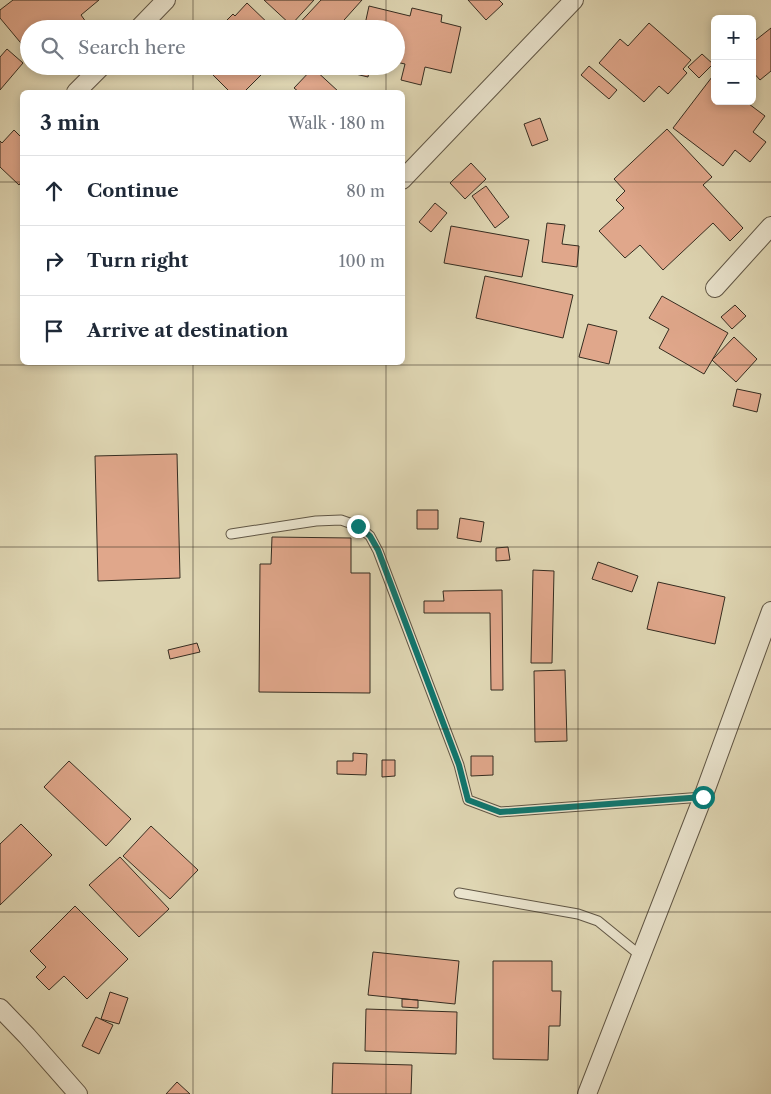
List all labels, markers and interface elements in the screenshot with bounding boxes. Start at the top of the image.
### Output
map controls [711,15,756,105]
button: + [711,15,756,60]
search box [20,20,405,75]
icon: search [38,34,66,62]
text: Search here [78,36,186,59]
button: − [711,60,756,105]
text: 3 min [40,110,100,135]
text: Walk · 180 m [288,113,385,133]
icon: ahead [40,177,68,205]
text: Continue [87,179,179,202]
text: 80 m [346,181,385,201]
icon: right [40,247,68,275]
text: Turn right [87,249,188,272]
text: 100 m [339,251,385,271]
icon: arrive [40,317,68,345]
text: Arrive at destination [87,319,288,342]
route end [347,515,370,538]
route start [692,786,715,809]

